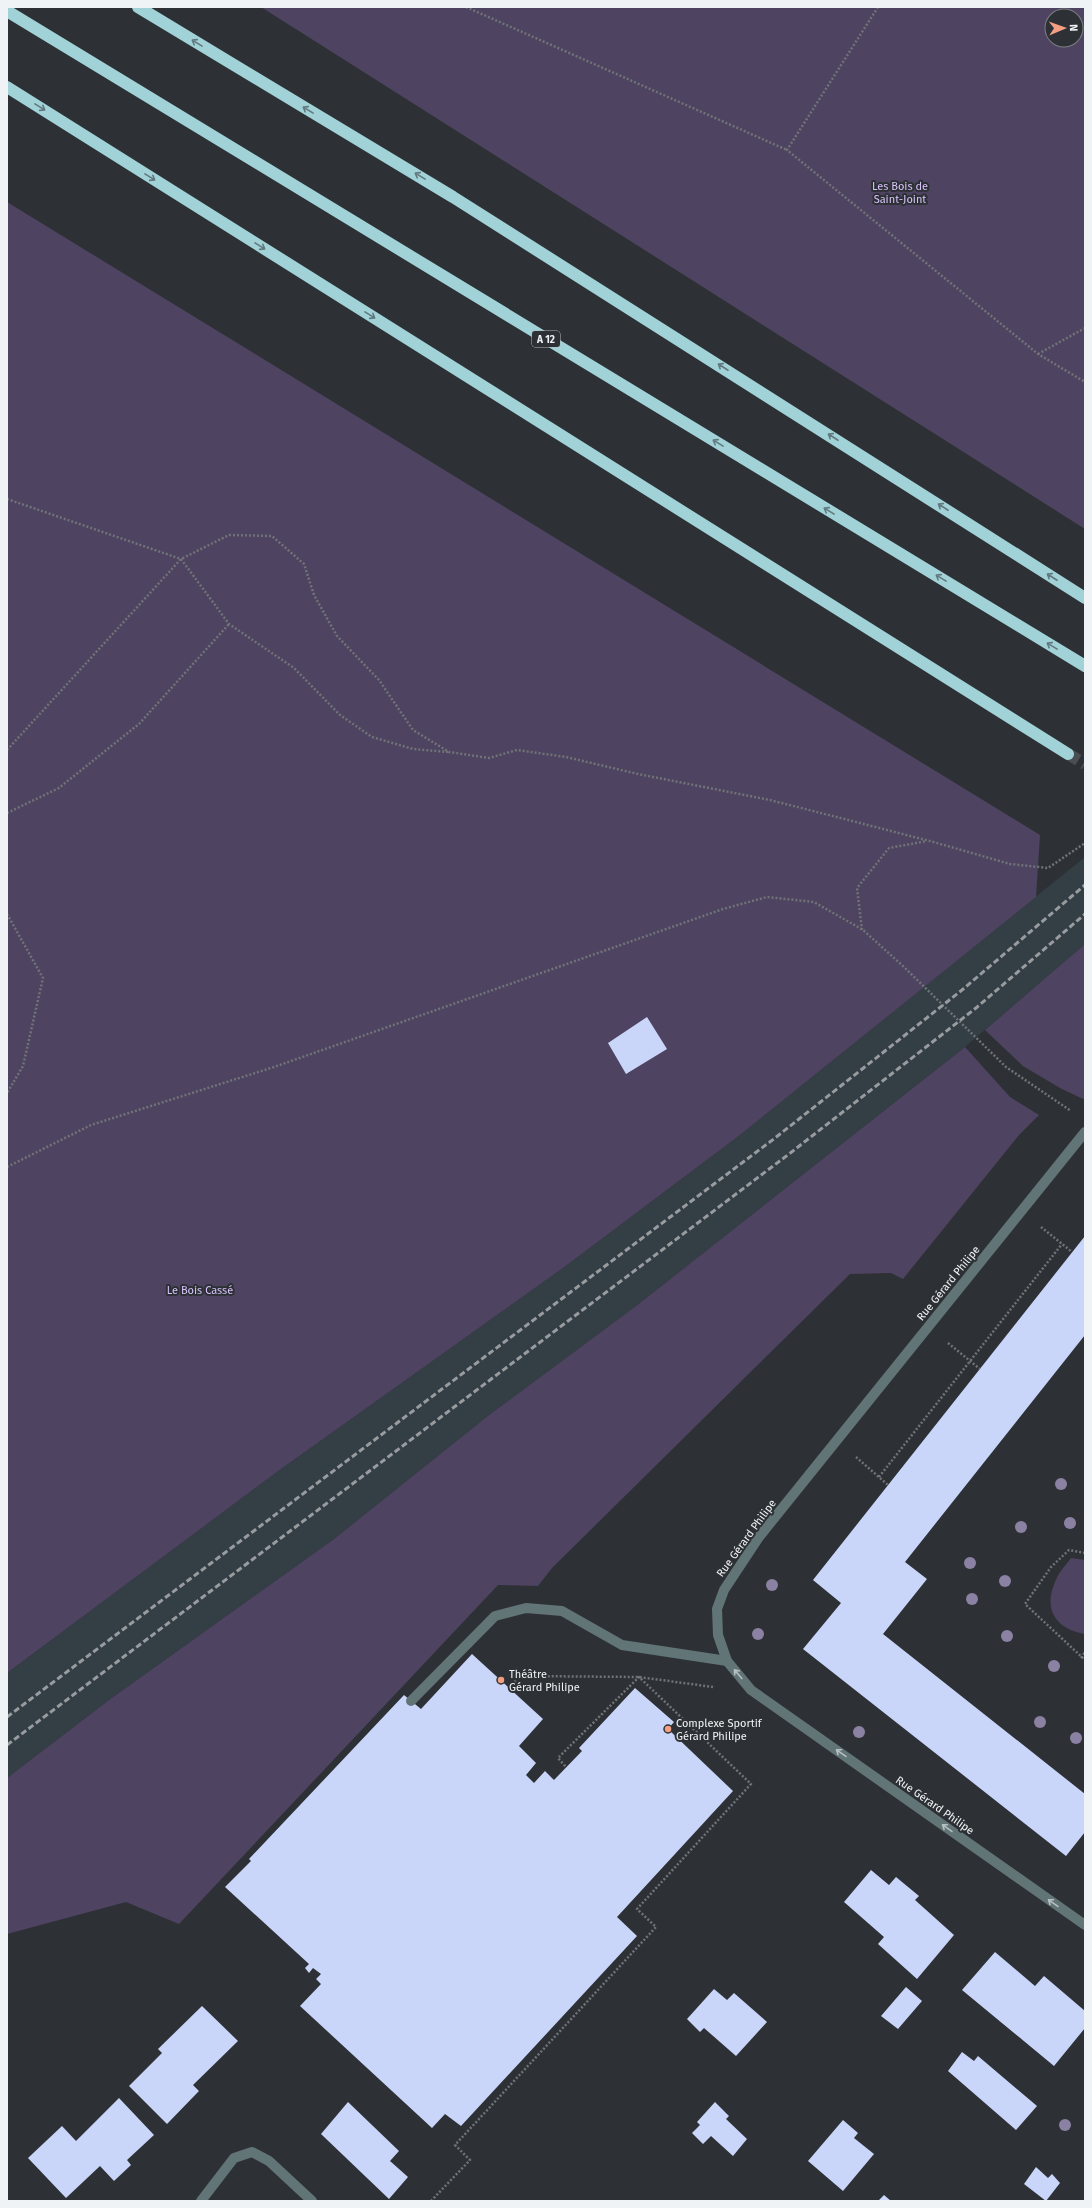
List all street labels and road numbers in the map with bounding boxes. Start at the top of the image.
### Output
road number: A 12 [532,331,560,347]
street label: Rue Gérard Philipe [914,1243,983,1323]
street label: Rue Gérard Philipe [714,1497,779,1580]
street label: Rue Gérard Philipe [893,1773,976,1837]

